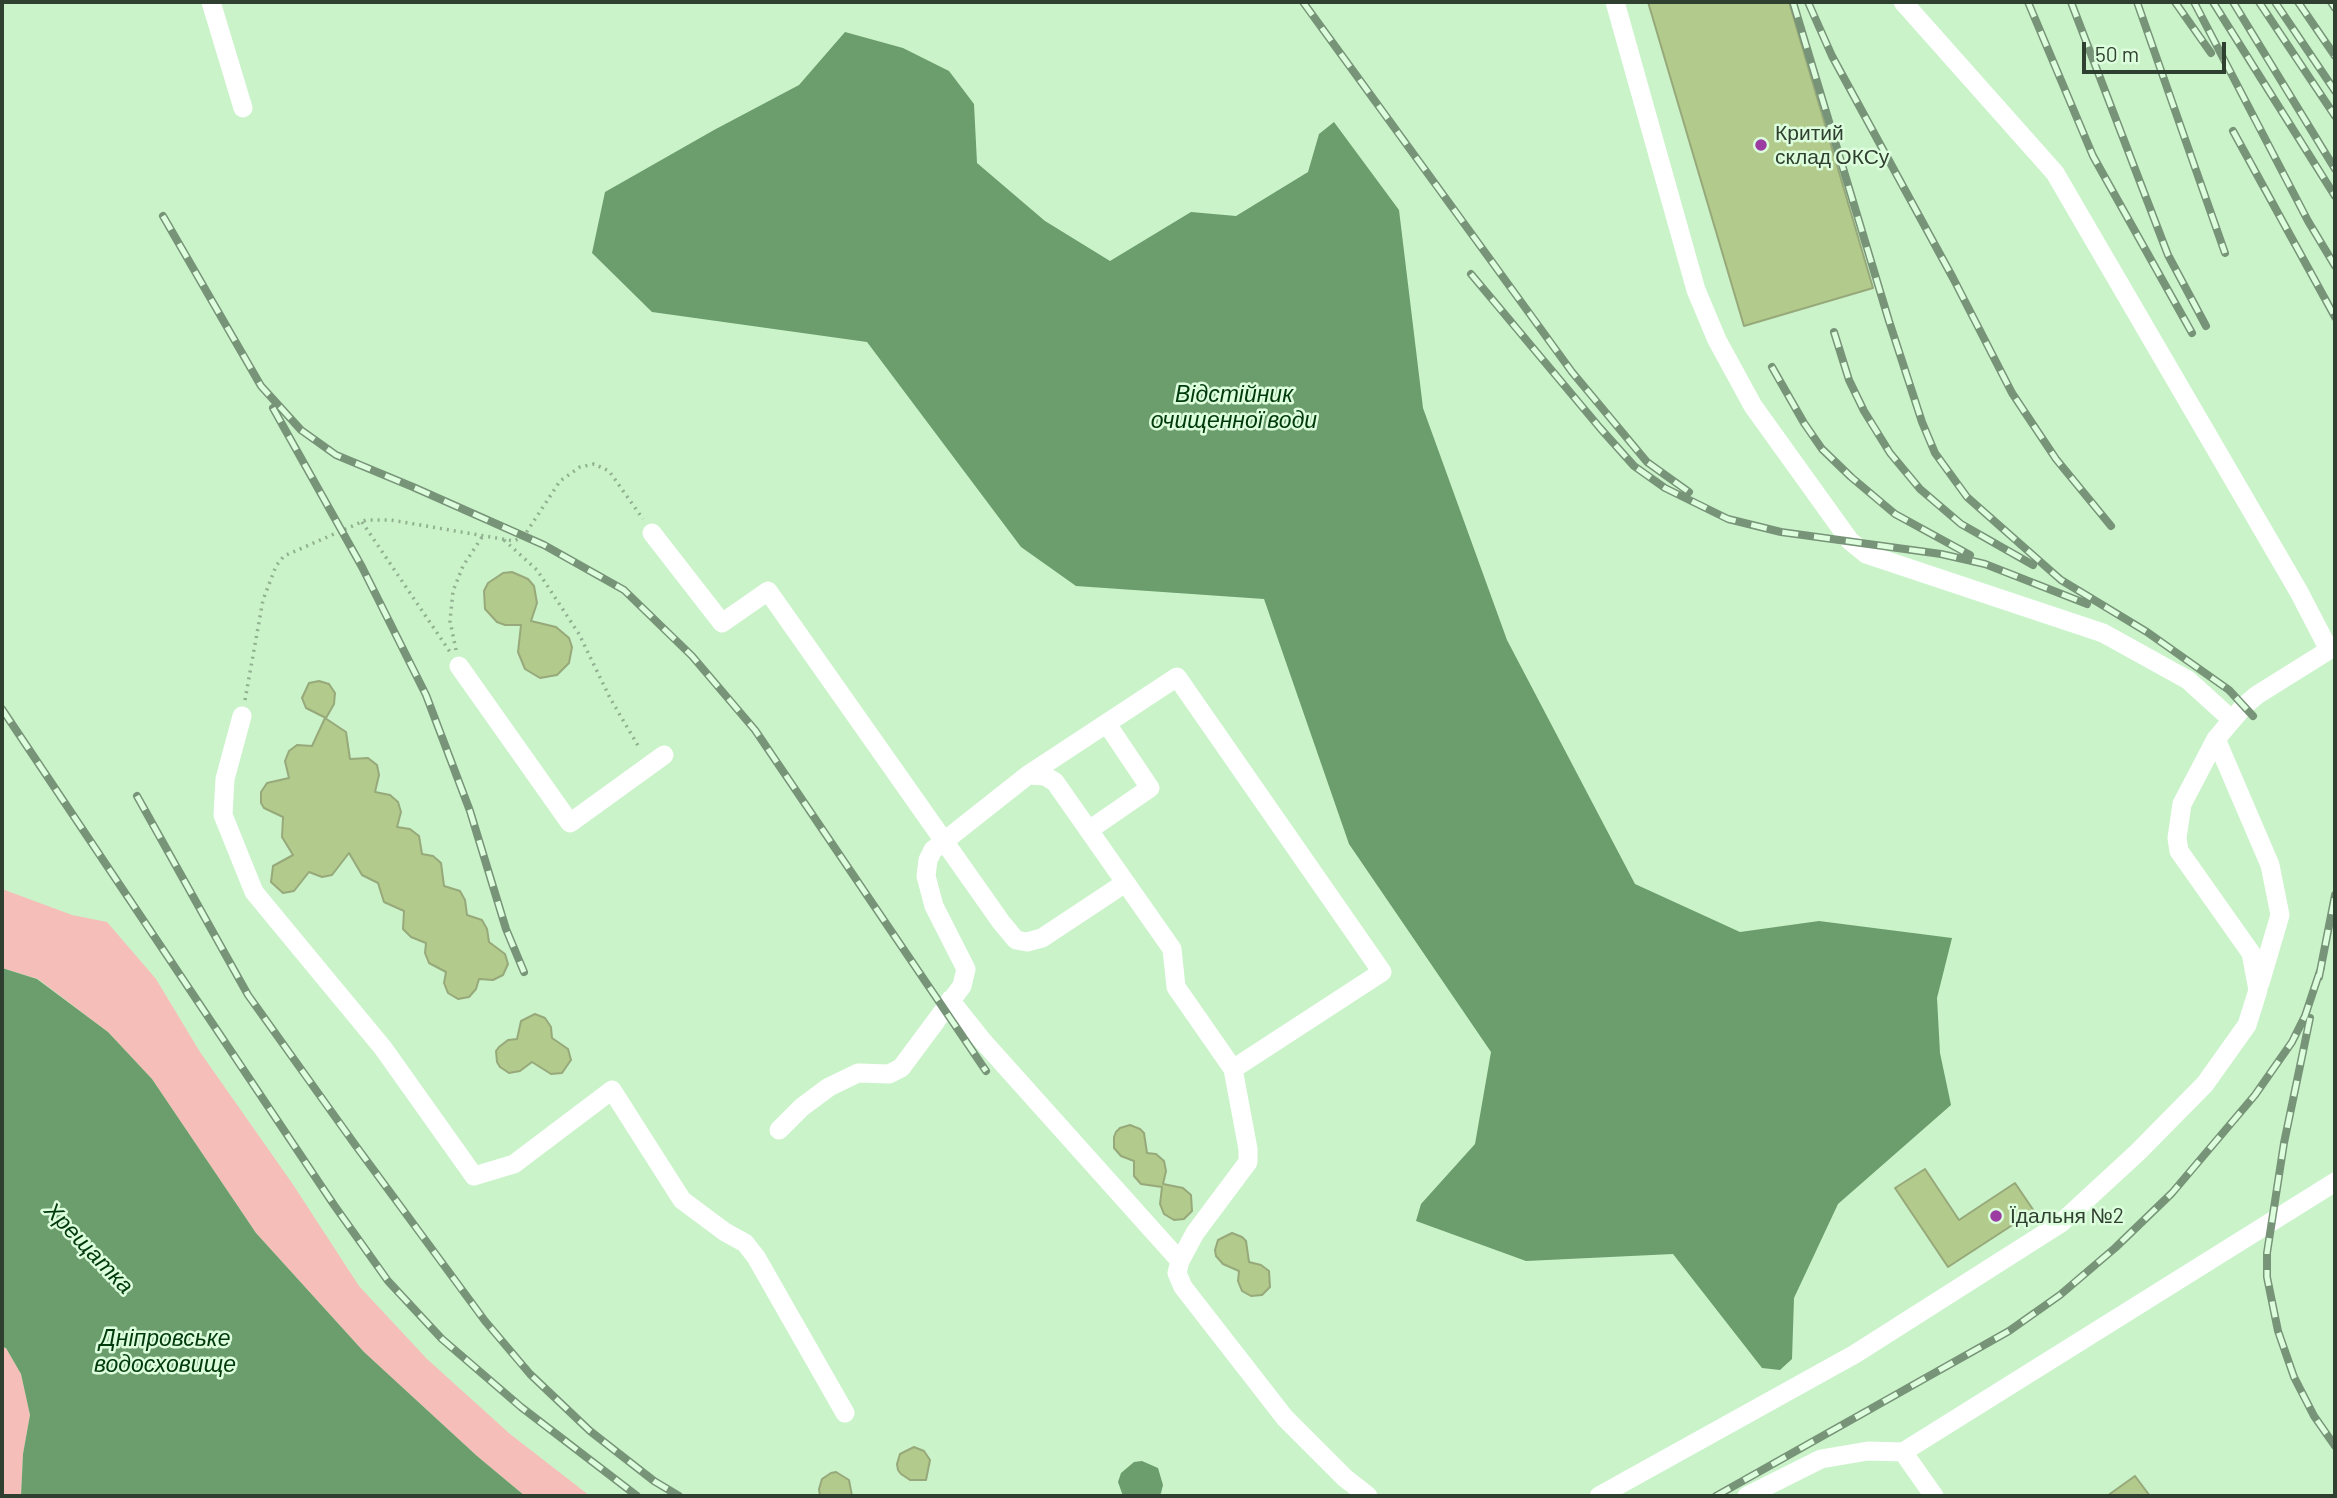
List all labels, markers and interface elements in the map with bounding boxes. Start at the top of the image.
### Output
scale bar [2085,28,2228,72]
text: 50 m [2095,41,2139,66]
place label: Критий склад ОКСу [1775,120,1889,170]
marker: Критий склад ОКСу [1753,137,1769,153]
water label: Відстійник очищенної води [1151,380,1317,434]
water label: Хрещатка [39,1197,139,1299]
place label: Їдальня №2 [2010,1203,2124,1229]
marker: Їдальня №2 [1988,1208,2004,1224]
water label: Дніпровське водосховище [94,1324,236,1378]

